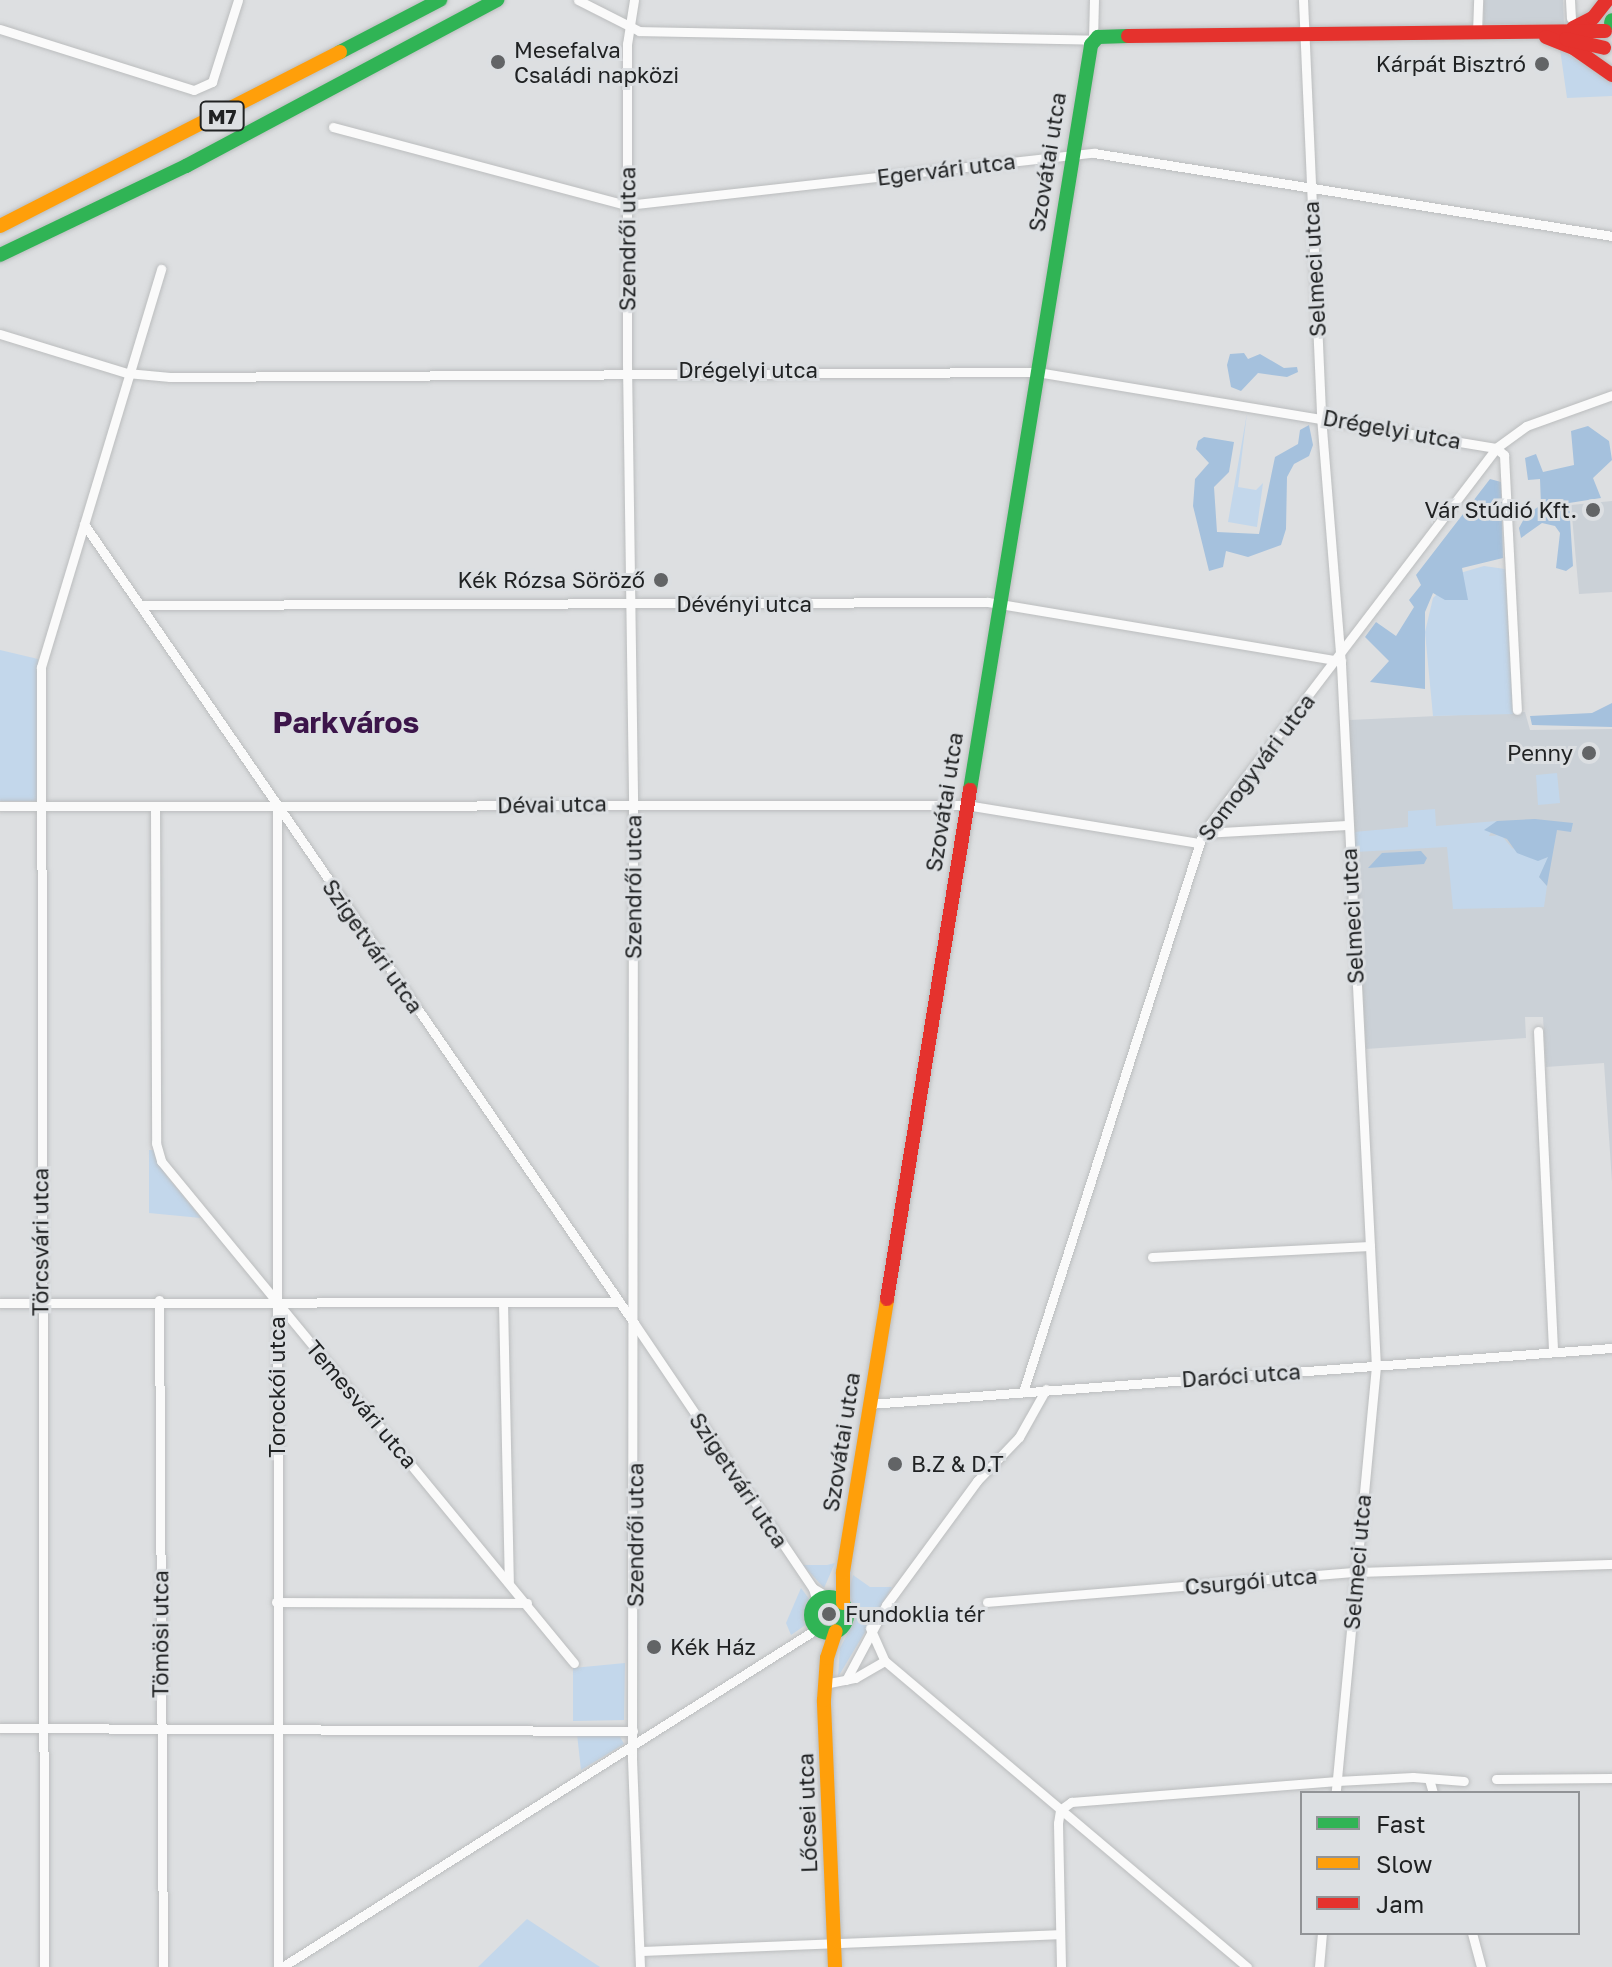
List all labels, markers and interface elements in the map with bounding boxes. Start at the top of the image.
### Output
place label: Mesefalva Családi napközi [514,36,679,88]
place label: Kárpát Bisztró [1376,51,1526,77]
marker: Mesefalva Családi napközi [489,53,507,71]
marker: Kárpát Bisztró [1533,55,1551,73]
street label: Szovátai utca [1023,90,1071,234]
road number: M7 [198,100,246,132]
street label: Egervári utca [875,147,1017,191]
street label: Szendrői utca [614,167,640,311]
street label: Selmeci utca [1297,200,1331,338]
street label: Drégelyi utca [678,357,818,383]
street label: Drégelyi utca [1321,404,1463,454]
place label: Vár Stúdió Kft. [1425,497,1577,523]
marker: Vár Stúdió Kft. [1584,501,1602,519]
place label: Kék Rózsa Söröző [458,567,645,593]
marker: Kék Rózsa Söröző [652,571,670,589]
street label: Dévényi utca [676,591,812,617]
street label: Somogyvári utca [1192,688,1320,846]
district label: Parkváros [273,704,419,740]
street label: Szovátai utca [920,730,968,874]
place label: Penny [1507,740,1573,766]
marker: Penny [1580,744,1598,762]
street label: Dévai utca [497,790,607,818]
street label: Szendrői utca [620,815,646,959]
street label: Selmeci utca [1335,847,1369,985]
street label: Szigetvári utca [317,874,429,1018]
street label: Törcsvári utca [27,1168,53,1316]
street label: Torockói utca [264,1316,290,1458]
street label: Temesvári utca [301,1335,423,1473]
street label: Daróci utca [1181,1358,1301,1392]
street label: Szovátai utca [817,1370,865,1514]
street label: Szigetvári utca [684,1407,794,1553]
place label: B.Z & D.T [911,1451,1004,1477]
marker: B.Z & D.T [886,1455,904,1473]
street label: Szendrői utca [622,1463,648,1607]
street label: Selmeci utca [1338,1493,1376,1631]
street label: Csurgói utca [1184,1562,1318,1600]
street label: Tömösi utca [147,1570,173,1698]
place label: Fundoklia tér [845,1601,985,1627]
marker: Fundoklia tér [820,1605,838,1623]
place label: Kék Ház [670,1634,756,1660]
marker: Kék Ház [645,1638,663,1656]
street label: Lőcsei utca [792,1753,822,1873]
legend [1300,1791,1580,1935]
text: Fast [1376,1809,1426,1838]
text: Slow [1376,1849,1432,1878]
text: Jam [1376,1889,1424,1918]

